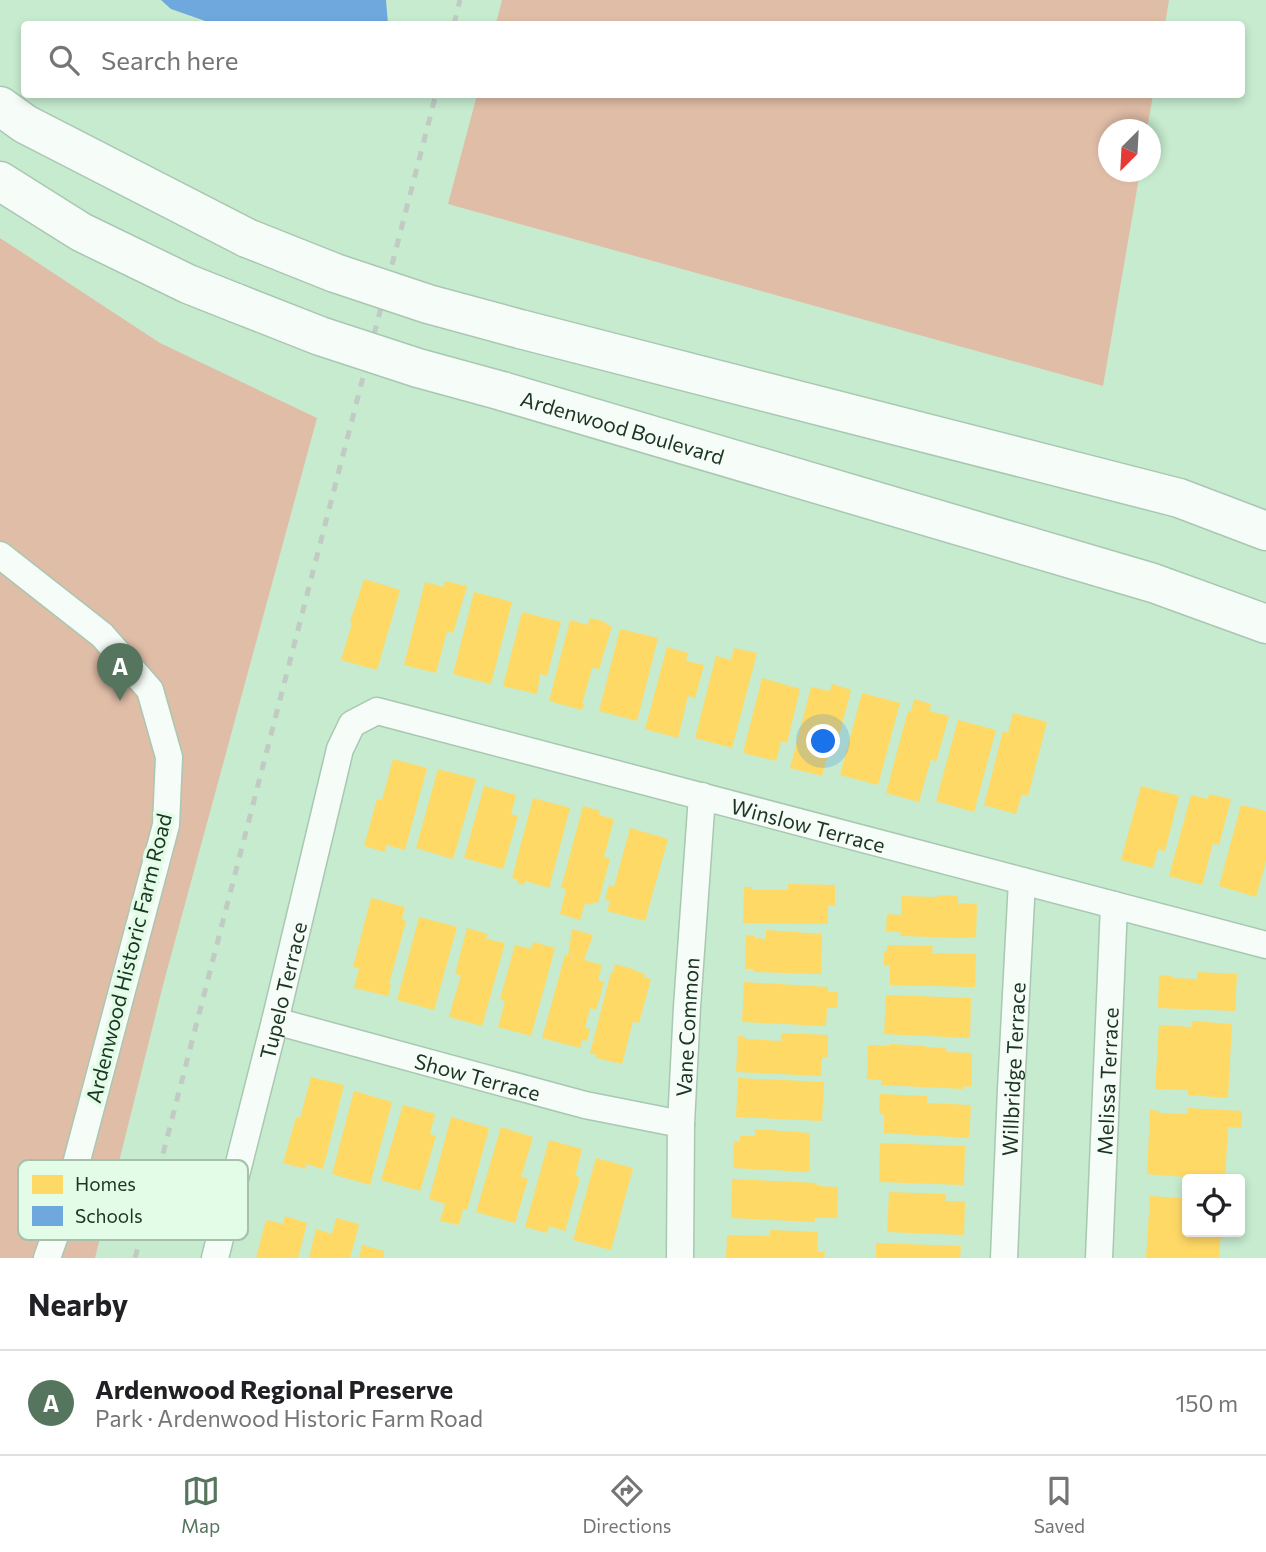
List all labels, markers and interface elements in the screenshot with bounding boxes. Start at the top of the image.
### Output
search box [21,21,1245,98]
icon: search [45,41,83,79]
text: Search here [101,44,239,75]
north arrow [1098,119,1161,182]
street label: Ardenwood Boulevard [518,385,728,468]
pin: A [97,643,143,701]
your location [806,724,840,758]
street label: Winslow Terrace [728,792,888,857]
street label: Ardenwood Historic Farm Road [80,811,176,1105]
street label: Tupelo Terrace [253,919,311,1062]
street label: Vane Common [670,957,703,1098]
street label: Willbridge Terrace [996,982,1029,1157]
street label: Melissa Terrace [1091,1007,1122,1156]
street label: Show Terrace [412,1047,543,1105]
legend [18,1160,248,1240]
text: Homes [75,1172,136,1195]
map controls [1182,1174,1245,1237]
button: locate [1182,1174,1245,1237]
text: Schools [75,1204,143,1227]
text: Nearby [28,1285,128,1322]
text: Ardenwood Regional Preserve [95,1373,453,1404]
text: A [43,1389,59,1417]
text: 150 m [1175,1389,1238,1417]
text: Park · Ardenwood Historic Farm Road [95,1404,483,1432]
tab: Map [181,1472,220,1537]
tab: Directions [582,1472,672,1537]
tab: Saved [1034,1472,1085,1537]

